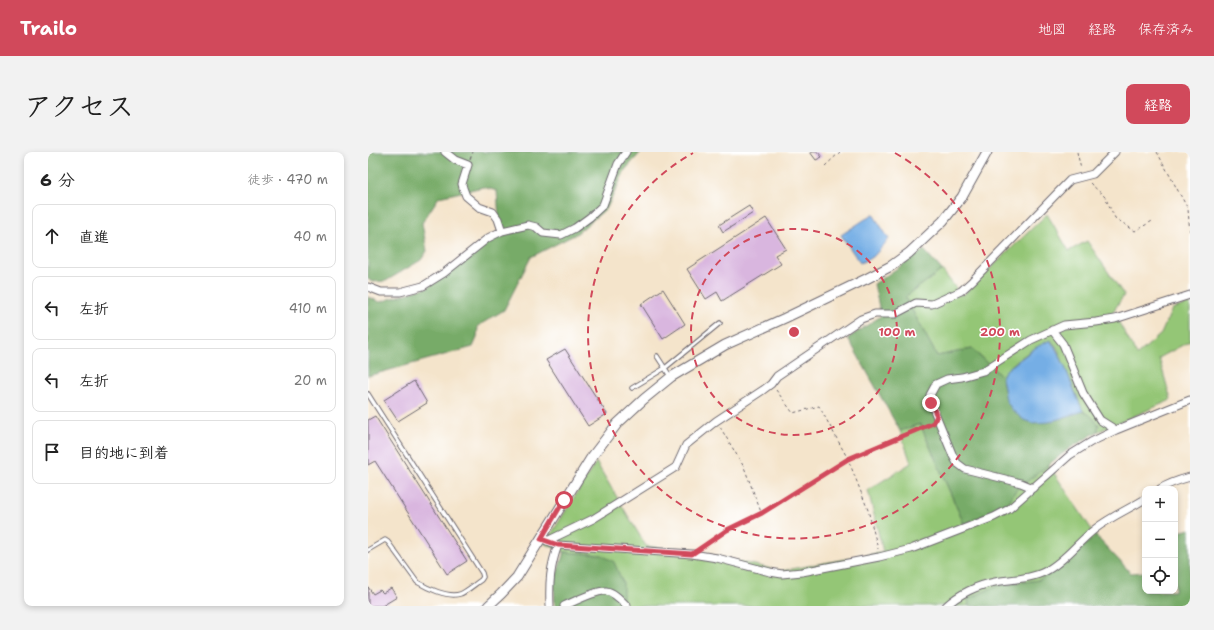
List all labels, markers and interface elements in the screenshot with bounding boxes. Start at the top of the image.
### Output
text: Trailo [20,16,77,41]
text: 地図 [1038,20,1066,38]
text: 経路 [1088,20,1116,38]
text: 保存済み [1138,20,1194,38]
button: 経路 [1126,84,1190,124]
text: アクセス [24,87,134,125]
text: 6 分 [40,169,75,191]
text: 徒歩 · 470 m [248,171,328,188]
icon: ahead [41,225,63,247]
text: 直進 [79,227,109,247]
text: 40 m [293,228,327,245]
icon: left [41,297,63,319]
text: 左折 [79,299,109,319]
text: 410 m [289,300,327,317]
text: 100 m [879,324,916,340]
text: 200 m [980,324,1020,340]
centre of rings [787,325,801,339]
icon: left [41,369,63,391]
text: 左折 [79,371,109,391]
text: 20 m [294,372,327,389]
route end [922,394,940,412]
icon: arrive [41,441,63,463]
text: 目的地に到着 [79,443,169,463]
map controls [1142,486,1178,594]
button: + [1142,486,1178,522]
route start [555,491,573,509]
button: − [1142,522,1178,558]
button: locate [1142,558,1178,594]

